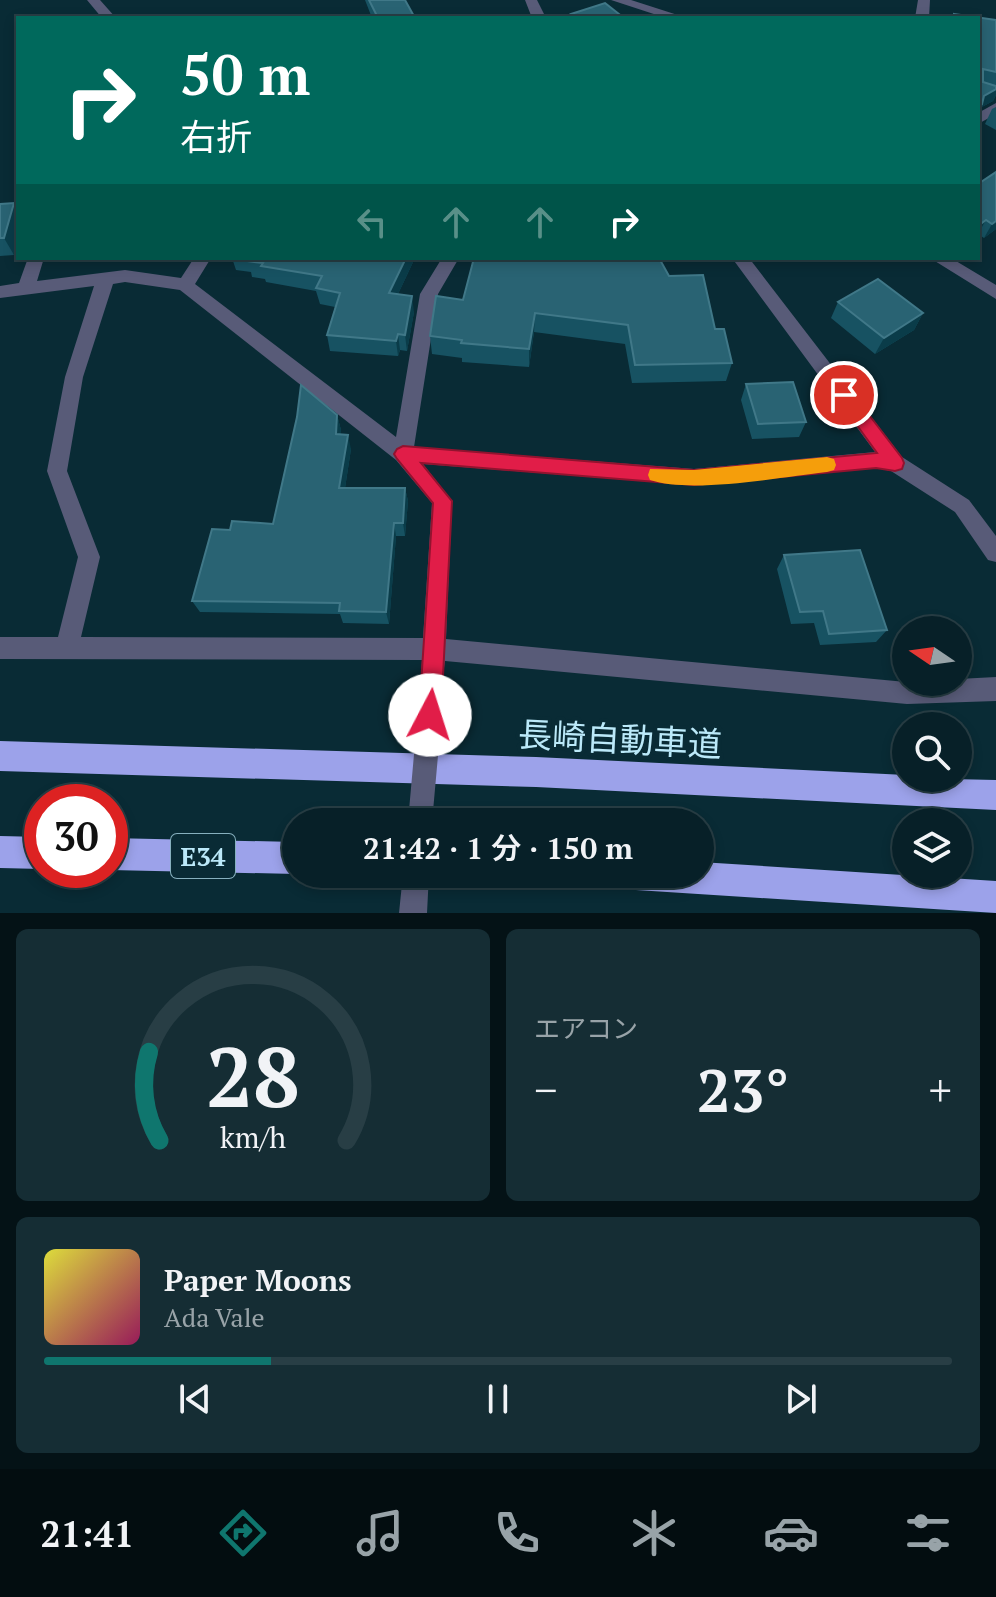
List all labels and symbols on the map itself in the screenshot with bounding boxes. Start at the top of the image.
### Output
pin [810,361,878,429]
north arrow [892,616,972,696]
position arrow [388,673,472,757]
street label: 長崎自動車道 [517,711,723,767]
speed limit sign: 30 [24,784,128,888]
road number: E34 [171,834,235,878]

